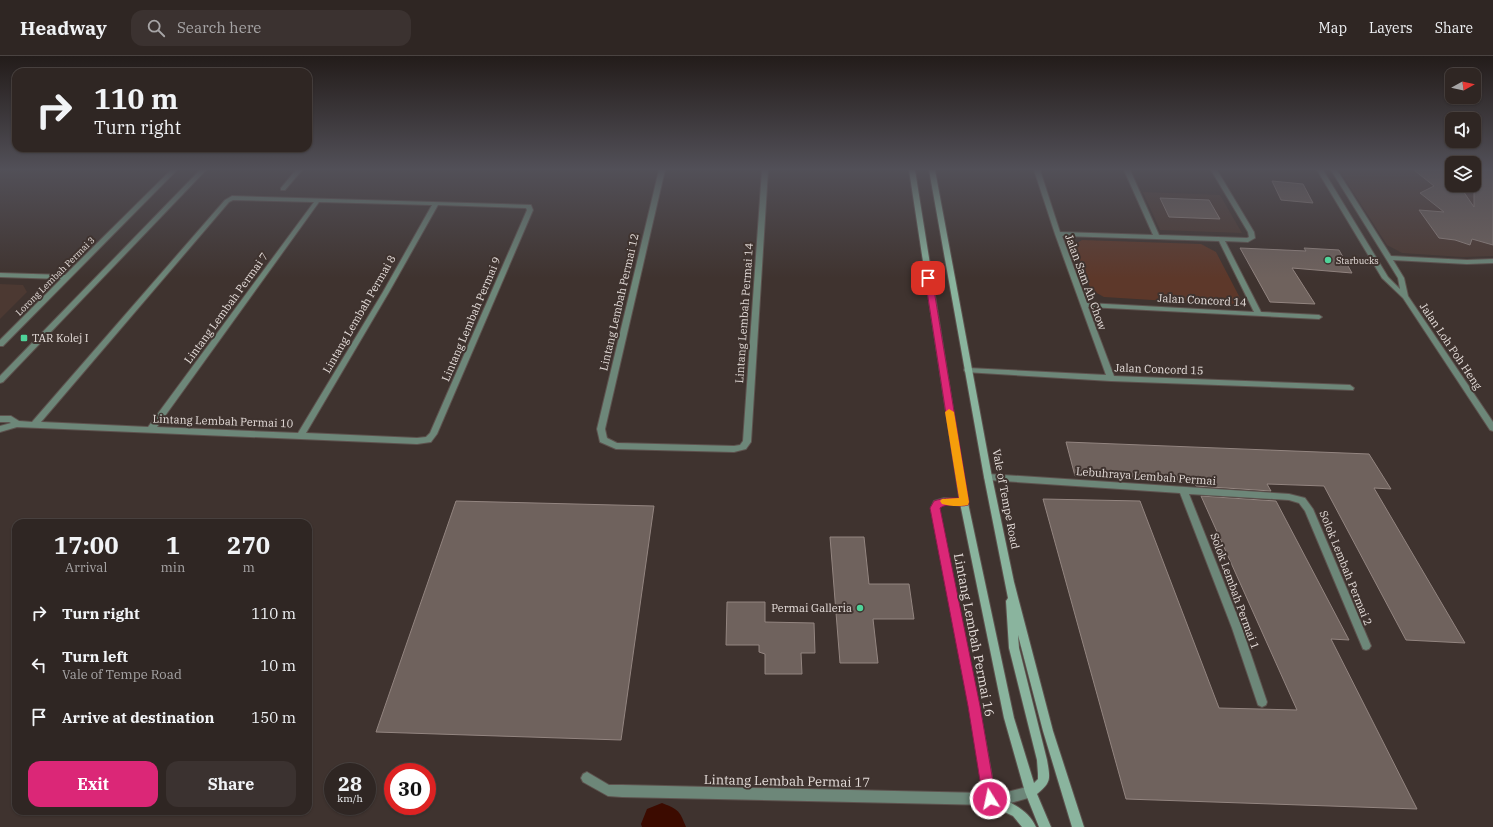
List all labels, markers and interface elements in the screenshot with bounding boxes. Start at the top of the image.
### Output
search box [131,10,411,46]
text: Headway [20,16,107,40]
icon: search [145,17,167,39]
text: Search here [177,18,261,37]
text: Map [1319,19,1347,37]
text: Layers [1369,19,1413,37]
text: Share [1435,19,1473,37]
north arrow [1445,68,1481,104]
map controls [1445,68,1481,192]
text: 110 m [94,80,178,117]
icon: right [28,84,80,136]
button: sound [1445,112,1481,148]
text: Turn right [94,116,181,139]
button: layers [1445,156,1481,192]
street label: Lintang Lembah Permai 12 [596,232,642,372]
street label: Jalan Sam Ah Chow [1062,232,1110,332]
street label: Lorong Lembah Permai 3 [13,234,97,318]
street label: Lintang Lembah Permai 14 [732,242,756,384]
street label: Lintang Lembah Permai 7 [181,250,271,366]
street label: Lintang Lembah Permai 8 [319,252,399,376]
street label: Lintang Lembah Permai 9 [438,255,504,383]
marker: Starbucks [1323,255,1333,265]
place label: Starbucks [1336,255,1379,266]
pin [911,261,945,295]
icon: arrive [917,267,939,289]
street label: Jalan Concord 14 [1157,291,1247,309]
street label: Jalan Loh Poh Heng [1417,300,1485,392]
place label: TAR Kolej I [32,331,89,345]
marker: TAR Kolej I [19,333,29,343]
street label: Jalan Concord 15 [1114,360,1204,378]
street label: Lintang Lembah Permai 10 [152,412,294,430]
street label: Vale of Tempe Road [989,448,1023,550]
street label: Lebuhraya Lembah Permai [1076,464,1217,488]
street label: Solok Lembah Permai 2 [1317,508,1375,628]
text: 17:00 [54,529,119,561]
text: 1 [166,529,180,561]
text: 270 [227,529,270,561]
street label: Solok Lembah Permai 1 [1207,531,1263,651]
street label: Lintang Lembah Permai 16 [950,552,998,718]
text: Arrival [65,559,107,576]
text: min [160,559,185,576]
text: m [242,559,255,576]
place label: Permai Galleria [771,601,852,615]
icon: right [28,602,50,624]
marker: Permai Galleria [855,603,865,613]
text: Turn right [62,604,140,623]
text: 110 m [251,604,296,623]
text: Turn left [62,647,128,666]
icon: left [28,654,50,676]
text: 10 m [260,656,296,675]
text: Vale of Tempe Road [62,666,182,683]
icon: arrive [28,706,50,728]
text: Arrive at destination [62,708,214,727]
text: 150 m [251,708,296,727]
button: Exit [28,761,158,807]
button: Share [166,761,296,807]
speed limit sign: 30 [384,763,436,815]
text: 28 [338,770,362,797]
street label: Lintang Lembah Permai 17 [704,771,870,791]
position arrow [969,778,1011,820]
text: km/h [337,792,363,805]

